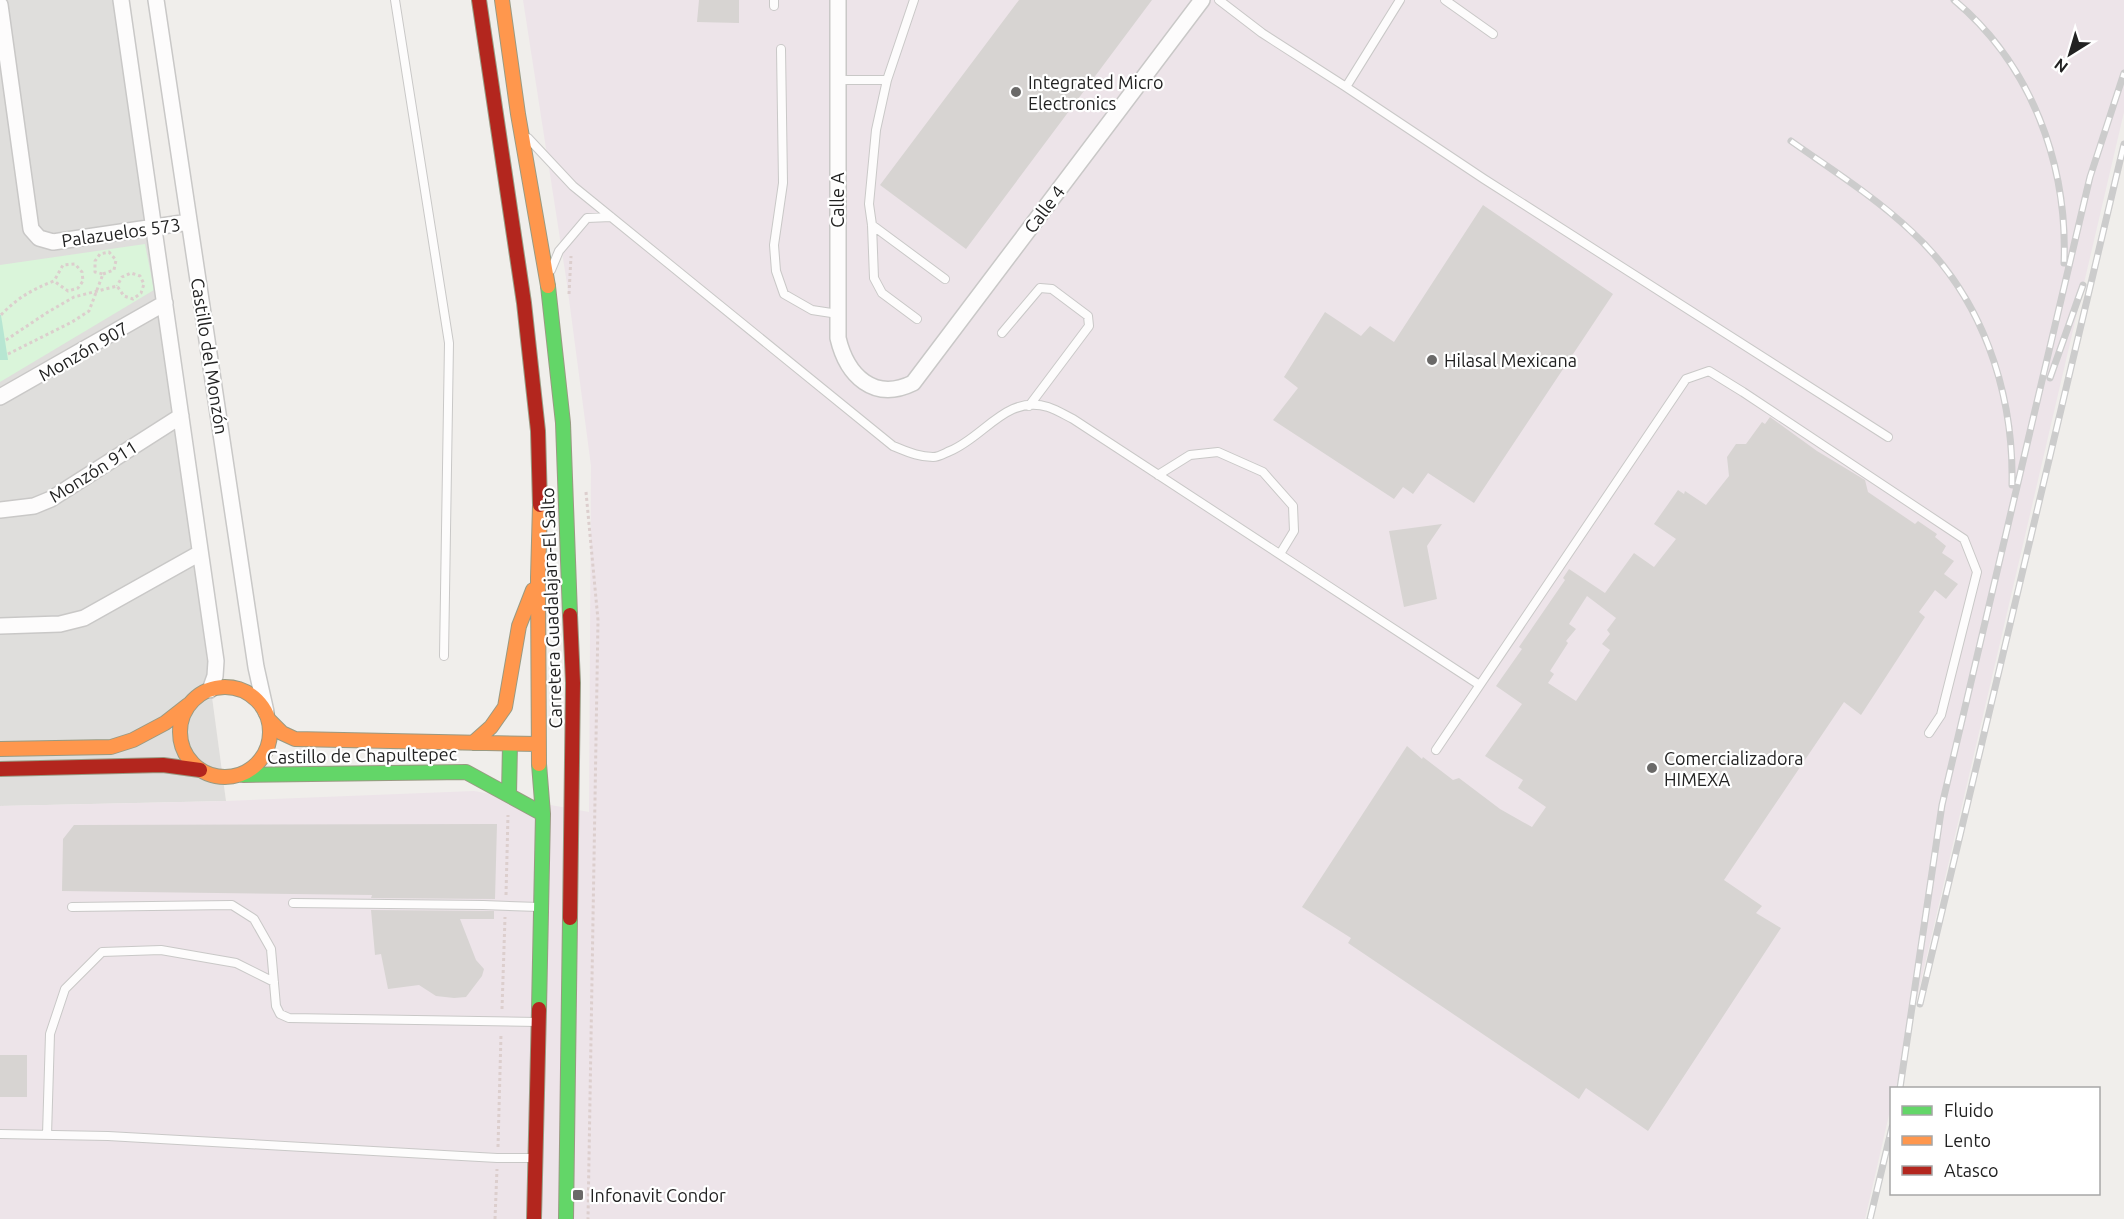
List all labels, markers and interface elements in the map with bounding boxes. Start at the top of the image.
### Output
north arrow [2040,24,2100,84]
text: N [2051,55,2071,77]
place label: Integrated Micro Electronics [1028,72,1164,113]
marker: Integrated Micro Electronics [1009,85,1023,99]
street label: Calle A [827,172,847,228]
street label: Calle 4 [1020,181,1068,237]
street label: Palazuelos 573 [60,214,182,250]
street label: Castillo del Monzón [188,276,232,436]
street label: Monzón 907 [35,317,131,385]
place label: Hilasal Mexicana [1444,350,1577,370]
marker: Hilasal Mexicana [1425,353,1439,367]
street label: Monzón 911 [45,436,141,506]
street label: Carretera Guadalajara-El Salto [537,487,565,729]
street label: Castillo de Chapultepec [267,743,457,767]
place label: Comercializadora HIMEXA [1664,748,1804,789]
marker: Comercializadora HIMEXA [1645,761,1659,775]
legend [1890,1087,2100,1195]
text: Fluido [1944,1100,1994,1120]
text: Lento [1944,1130,1991,1150]
text: Atasco [1944,1160,1999,1180]
place label: Infonavit Condor [590,1185,726,1205]
marker: Infonavit Condor [571,1188,585,1202]

